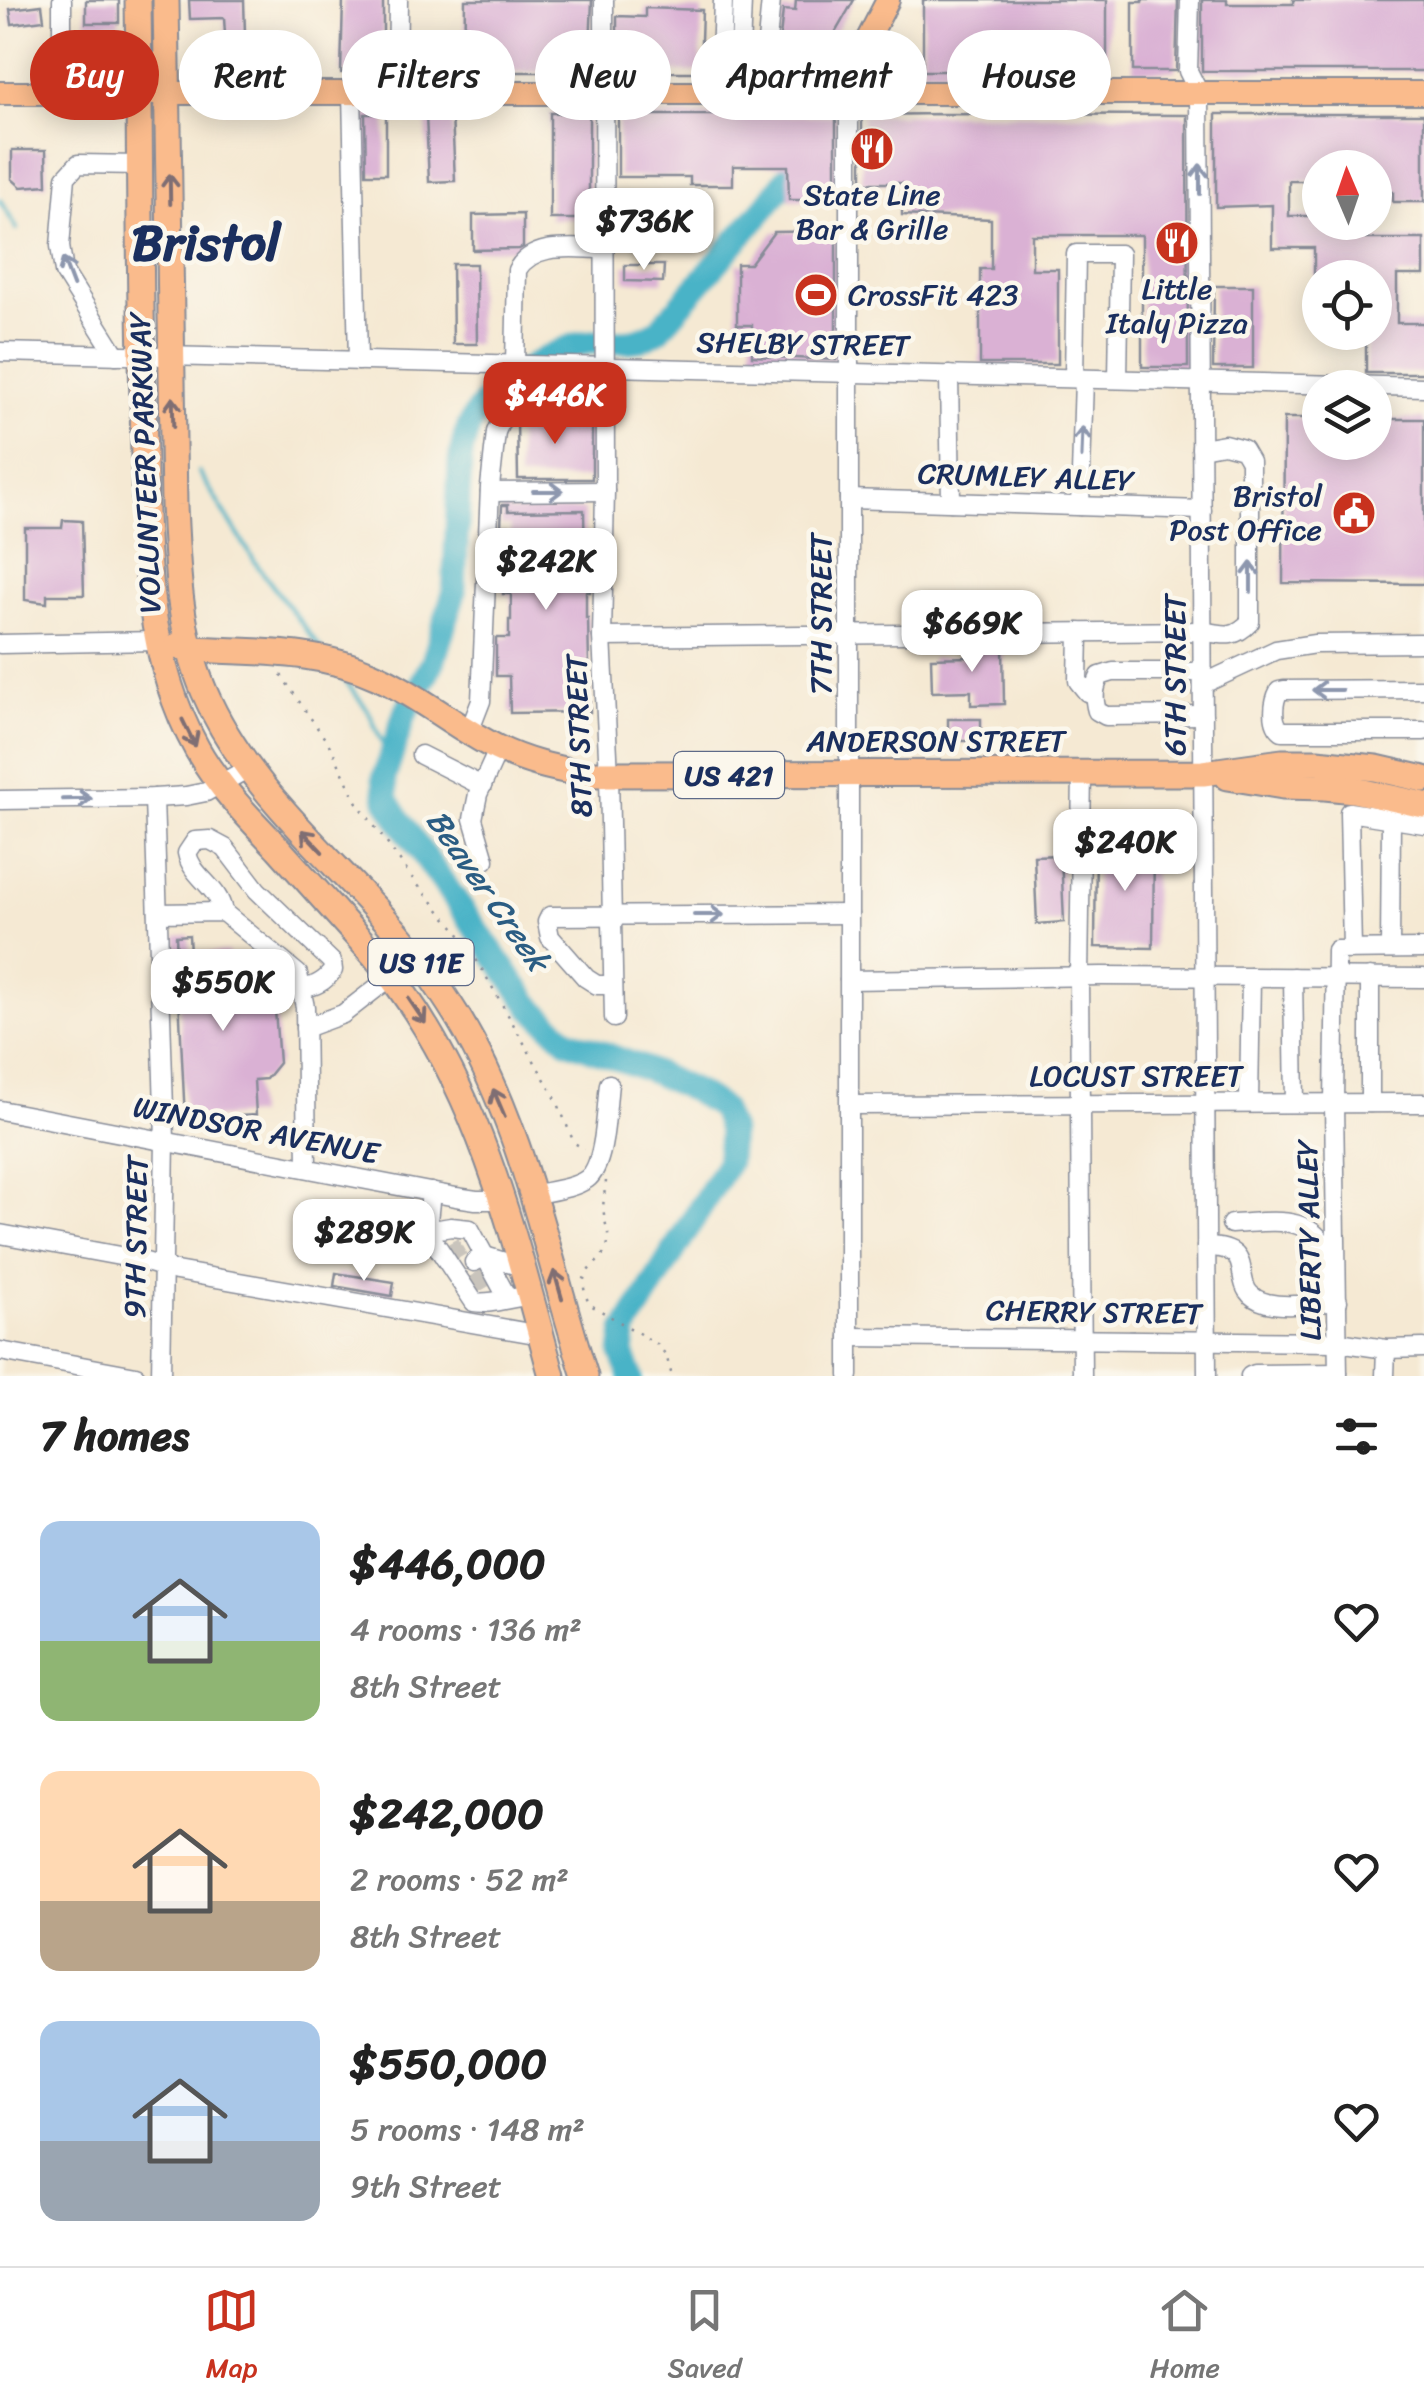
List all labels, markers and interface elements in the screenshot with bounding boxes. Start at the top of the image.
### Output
chip: Buy [30,30,159,120]
chip: Rent [179,30,322,120]
chip: Filters [342,30,515,120]
chip: New [535,30,671,120]
chip: Apartment [691,30,927,120]
chip: House [947,30,1111,120]
restaurant icon: State Line Bar & Grille [849,126,895,172]
north arrow [1302,150,1392,240]
map controls [1302,150,1392,460]
one-way arrow [1190,163,1210,196]
place label: State Line Bar & Grille [796,168,948,256]
one-way arrow [160,173,180,206]
pin: $736K [574,188,714,273]
text: $736K [596,192,692,249]
district label: Bristol [132,199,282,288]
restaurant icon: Little Italy Pizza [1154,220,1200,266]
one-way arrow [58,257,76,288]
button: locate [1302,260,1392,350]
place label: Little Italy Pizza [1105,262,1248,350]
place label: CrossFit 423 [848,268,1018,322]
sports icon: CrossFit 423 [793,272,839,318]
street label: VOLUNTEER PARKWAY [113,309,177,614]
street label: SHELBY STREET [696,315,912,373]
pin: $446K [485,362,625,447]
text: $446K [505,366,605,423]
button: layers [1302,370,1392,460]
one-way arrow [163,397,182,429]
one-way arrow [1072,427,1091,459]
street label: CRUMLEY ALLEY [917,446,1136,508]
place label: Bristol Post Office [1169,469,1323,557]
one-way arrow [531,482,563,501]
public building icon: Bristol Post Office [1331,490,1377,536]
pin: $242K [476,528,616,613]
street label: 7TH STREET [794,531,848,695]
text: $242K [497,532,595,589]
one-way arrow [1242,562,1260,594]
pin: $669K [902,590,1042,675]
street label: 6TH STREET [1148,592,1202,756]
text: $669K [924,594,1021,651]
street label: 8TH STREET [549,652,609,818]
one-way arrow [1311,680,1343,699]
street label: ANDERSON STREET [805,714,1068,768]
one-way arrow [181,717,200,747]
road number: US 421 [674,752,784,798]
one-way arrow [60,790,92,808]
water label: Beaver Creek [410,797,567,987]
pin: $240K [1055,809,1195,894]
text: $240K [1075,813,1175,870]
one-way arrow [300,828,324,854]
one-way arrow [692,906,724,924]
road number: US 11E [368,939,474,985]
pin: $550K [153,949,293,1034]
text: $550K [173,953,273,1010]
one-way arrow [406,996,427,1024]
street label: LOCUST STREET [1029,1049,1245,1103]
street label: WINDSOR AVENUE [128,1080,386,1181]
one-way arrow [489,1088,507,1118]
street label: LIBERTY ALLEY [1280,1138,1338,1341]
street label: 9TH STREET [108,1153,164,1319]
pin: $289K [294,1199,434,1284]
text: $289K [315,1203,413,1260]
one-way arrow [548,1270,566,1301]
street label: CHERRY STREET [985,1283,1205,1341]
text: 7 homes [40,1399,189,1473]
icon: filters [1329,1409,1384,1464]
text: $446,000 [350,1527,546,1601]
icon: home [120,1561,240,1681]
icon: heart [1329,1594,1384,1649]
text: 4 rooms · 136 m² [350,1601,582,1658]
text: 8th Street [350,1658,501,1715]
text: $242,000 [350,1777,544,1851]
icon: home [120,1811,240,1931]
icon: heart [1329,1844,1384,1899]
text: 2 rooms · 52 m² [350,1851,569,1908]
text: 8th Street [350,1908,501,1965]
text: $550,000 [350,2027,547,2101]
icon: home [120,2061,240,2181]
icon: heart [1329,2094,1384,2149]
text: 5 rooms · 148 m² [350,2101,585,2158]
text: 9th Street [350,2158,502,2215]
tab: Map [204,2283,259,2392]
tab: Saved [668,2283,741,2392]
tab: Home [1150,2283,1220,2392]

